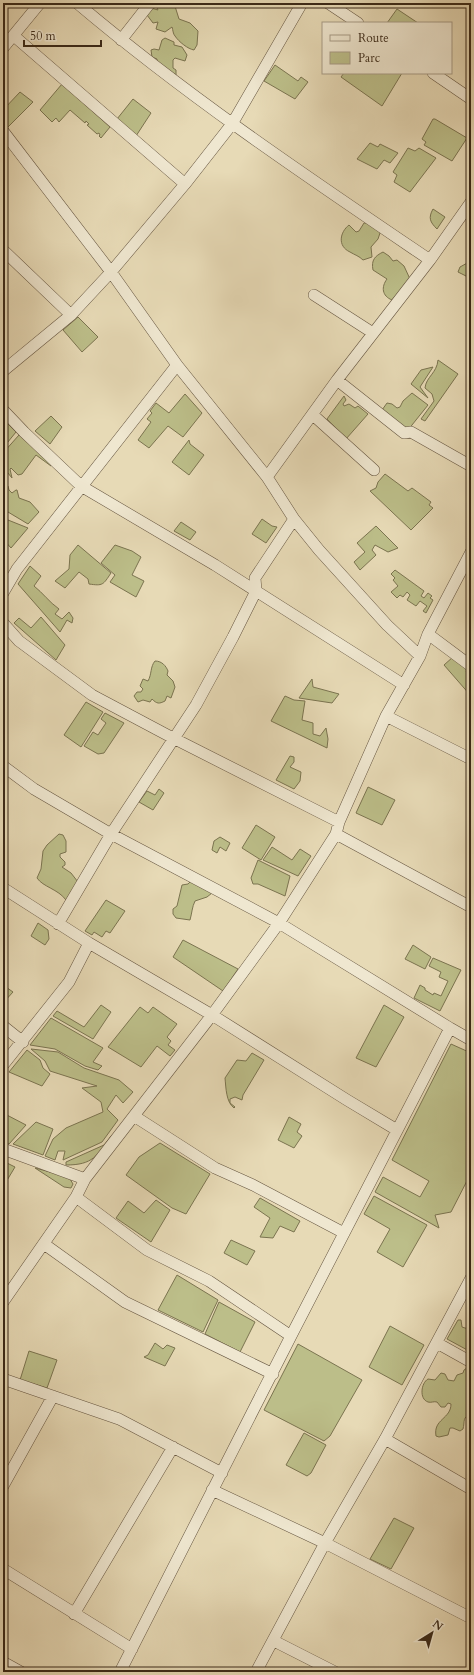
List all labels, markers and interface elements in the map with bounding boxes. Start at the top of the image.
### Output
scale bar [24,22,101,48]
legend [322,22,452,74]
text: 50 m [30,28,57,44]
text: Route [358,30,389,46]
text: Parc [358,50,381,66]
north arrow [412,1613,452,1653]
text: N [429,1617,446,1635]

